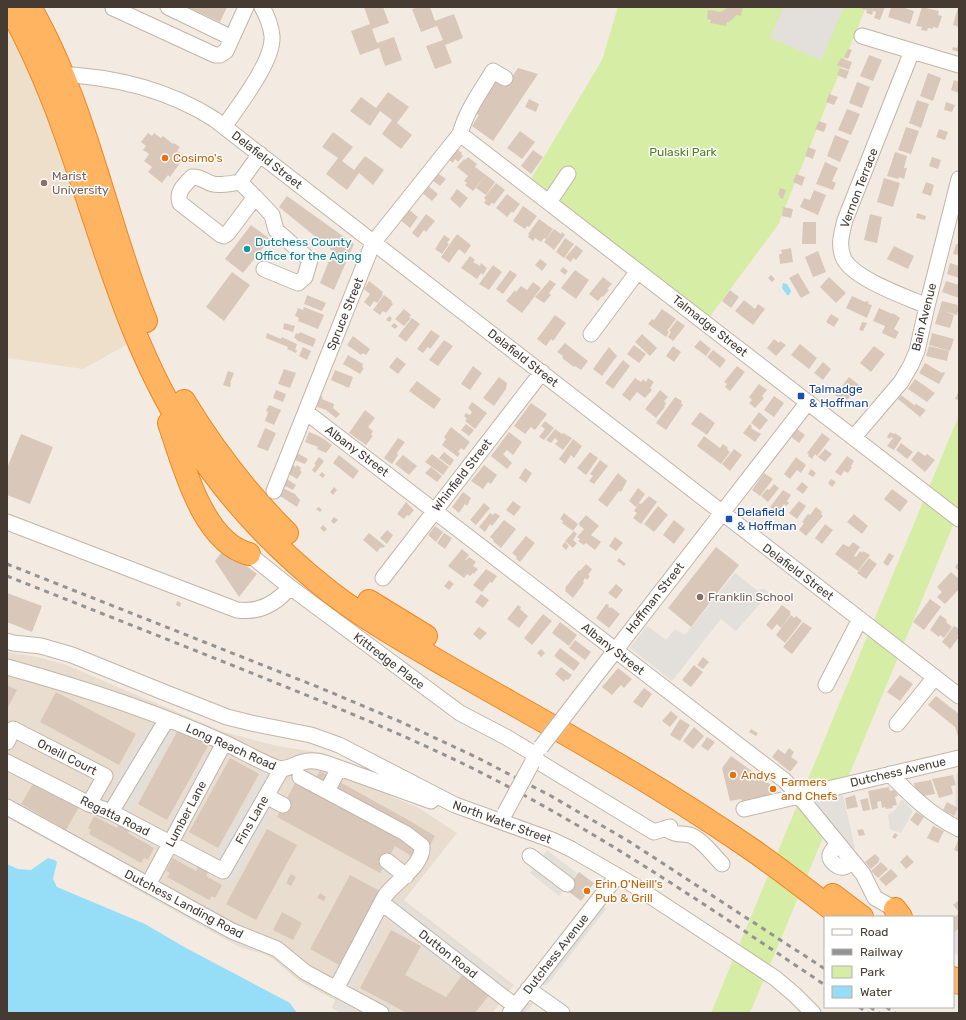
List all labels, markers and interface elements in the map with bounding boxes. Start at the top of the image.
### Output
street label: Delafield Street [229,128,305,192]
park label: Pulaski Park [649,145,718,159]
street label: Vernon Terrace [837,146,881,230]
place label: Cosimo's [173,151,223,165]
marker: Cosimo's [160,153,170,163]
place label: Marist University [52,169,109,197]
marker: Marist University [39,178,49,188]
place label: Dutchess County Office for the Aging [255,235,362,263]
marker: Dutchess County Office for the Aging [242,244,252,254]
street label: Spruce Street [324,275,366,352]
street label: Bain Avenue [909,281,939,352]
street label: Talmadge Street [670,292,751,360]
street label: Delafield Street [485,326,561,390]
place label: Talmadge & Hoffman [809,382,869,410]
marker: Talmadge & Hoffman [796,391,806,401]
street label: Albany Street [323,423,392,480]
street label: Whinfield Street [429,436,495,514]
place label: Delafield & Hoffman [737,505,797,533]
marker: Delafield & Hoffman [724,514,734,524]
street label: Delafield Street [760,541,837,603]
street label: Hoffman Street [623,560,687,636]
place label: Franklin School [708,590,794,604]
marker: Franklin School [695,592,705,602]
street label: Albany Street [579,620,647,678]
street label: Kittredge Place [351,630,427,692]
street label: Long Reach Road [184,721,278,773]
street label: Oneill Court [35,736,99,778]
street label: Dutchess Avenue [849,754,947,790]
place label: Andys [741,768,776,782]
marker: Andys [728,770,738,780]
place label: Farmers and Chefs [781,775,838,803]
street label: Lumber Lane [163,778,209,849]
marker: Farmers and Chefs [768,784,778,794]
street label: Regatta Road [78,793,152,839]
street label: Fins Lane [233,793,272,847]
street label: North Water Street [451,798,553,846]
street label: Dutchess Landing Road [122,867,246,941]
place label: Erin O'Neill's Pub & Grill [595,877,663,905]
marker: Erin O'Neill's Pub & Grill [582,886,592,896]
street label: Dutchess Avenue [520,911,592,997]
legend [824,916,954,1008]
text: Road [860,925,888,939]
street label: Dutton Road [416,927,480,981]
text: Railway [860,945,903,959]
text: Park [860,965,886,979]
text: Water [860,985,892,999]

